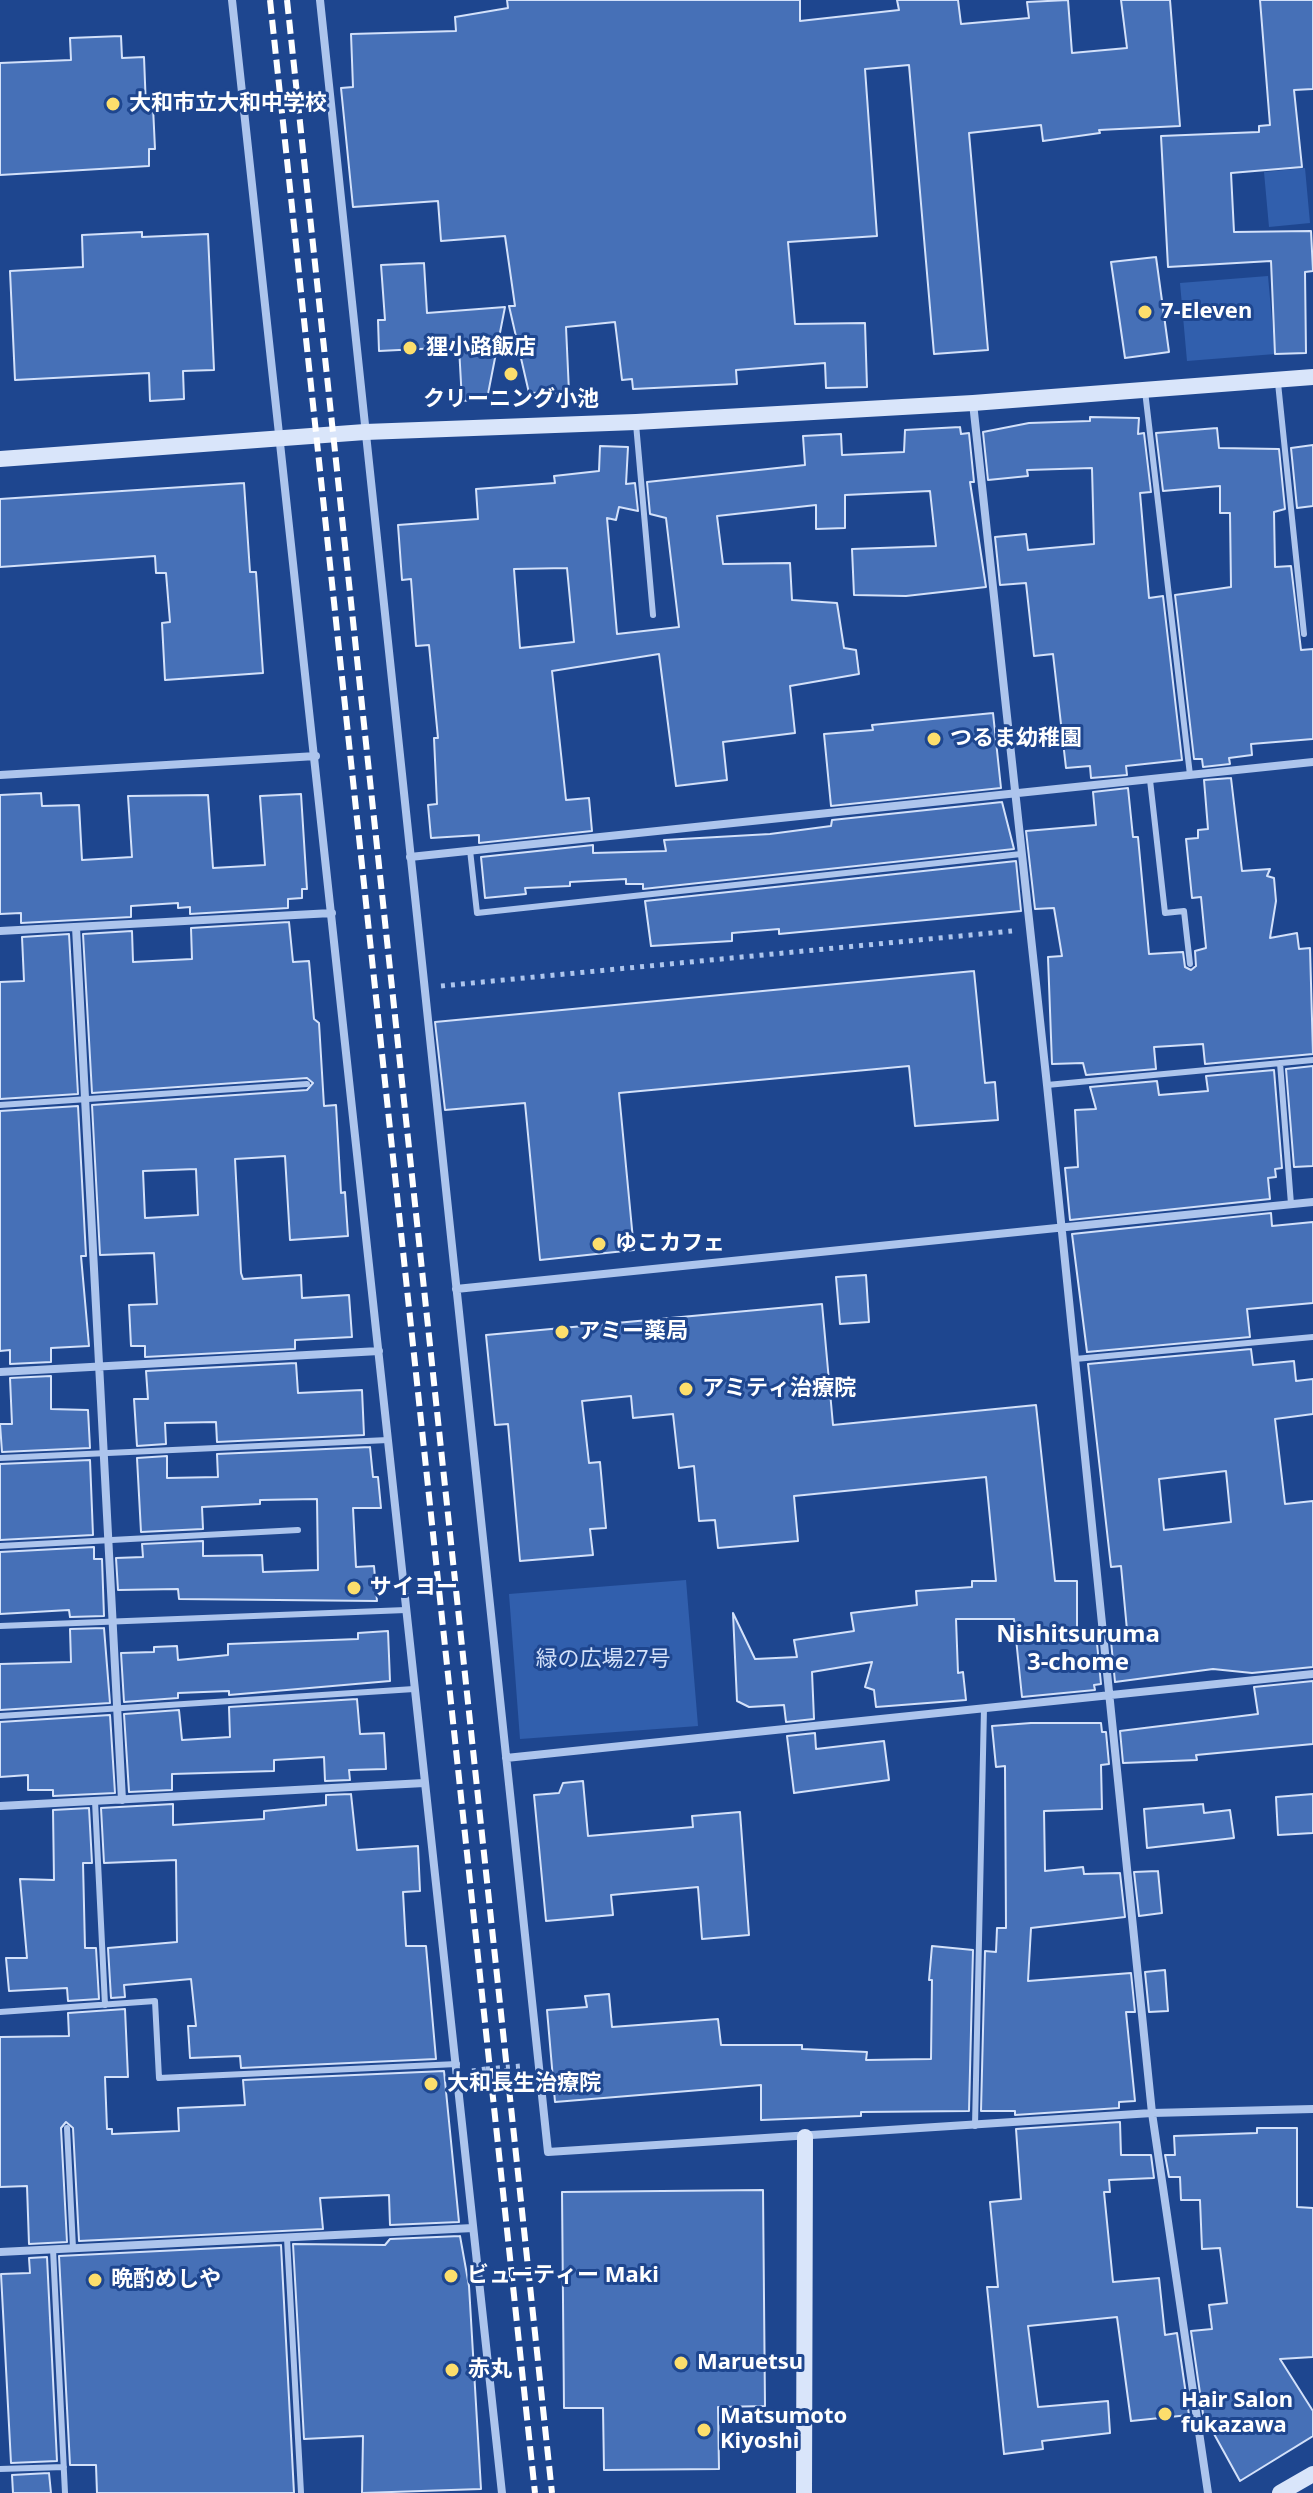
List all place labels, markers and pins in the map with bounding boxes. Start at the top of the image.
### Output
place label: 大和市立大和中学校 [129,91,327,117]
marker: 大和市立大和中学校 [104,95,122,113]
place label: 7-Eleven [1161,299,1252,325]
marker: 7-Eleven [1136,303,1154,321]
place label: 狸小路飯店 [426,335,536,361]
marker: 狸小路飯店 [401,339,419,357]
marker: クリーニング小池 [502,365,520,383]
place label: クリーニング小池 [423,387,599,413]
place label: つるま幼稚園 [950,726,1082,752]
marker: つるま幼稚園 [925,730,943,748]
place label: ゆこカフェ [615,1231,725,1257]
marker: ゆこカフェ [590,1235,608,1253]
place label: アミー薬局 [578,1319,688,1345]
marker: アミー薬局 [553,1323,571,1341]
place label: アミティ治療院 [702,1376,856,1402]
marker: アミティ治療院 [677,1380,695,1398]
place label: サイヨー [370,1575,458,1601]
marker: サイヨー [345,1579,363,1597]
place label: 大和長生治療院 [447,2071,601,2097]
marker: 大和長生治療院 [422,2075,440,2093]
place label: ビューティー Maki [467,2263,659,2289]
place label: 晩酌めしや [111,2267,221,2293]
marker: ビューティー Maki [442,2267,460,2285]
marker: 晩酌めしや [86,2271,104,2289]
place label: Maruetsu [697,2350,803,2376]
marker: Maruetsu [672,2354,690,2372]
place label: 赤丸 [468,2357,512,2383]
marker: 赤丸 [443,2361,461,2379]
place label: Hair Salon fukazawa [1181,2388,1293,2440]
place label: Matsumoto Kiyoshi [720,2404,847,2456]
marker: Hair Salon fukazawa [1156,2405,1174,2423]
marker: Matsumoto Kiyoshi [695,2421,713,2439]

